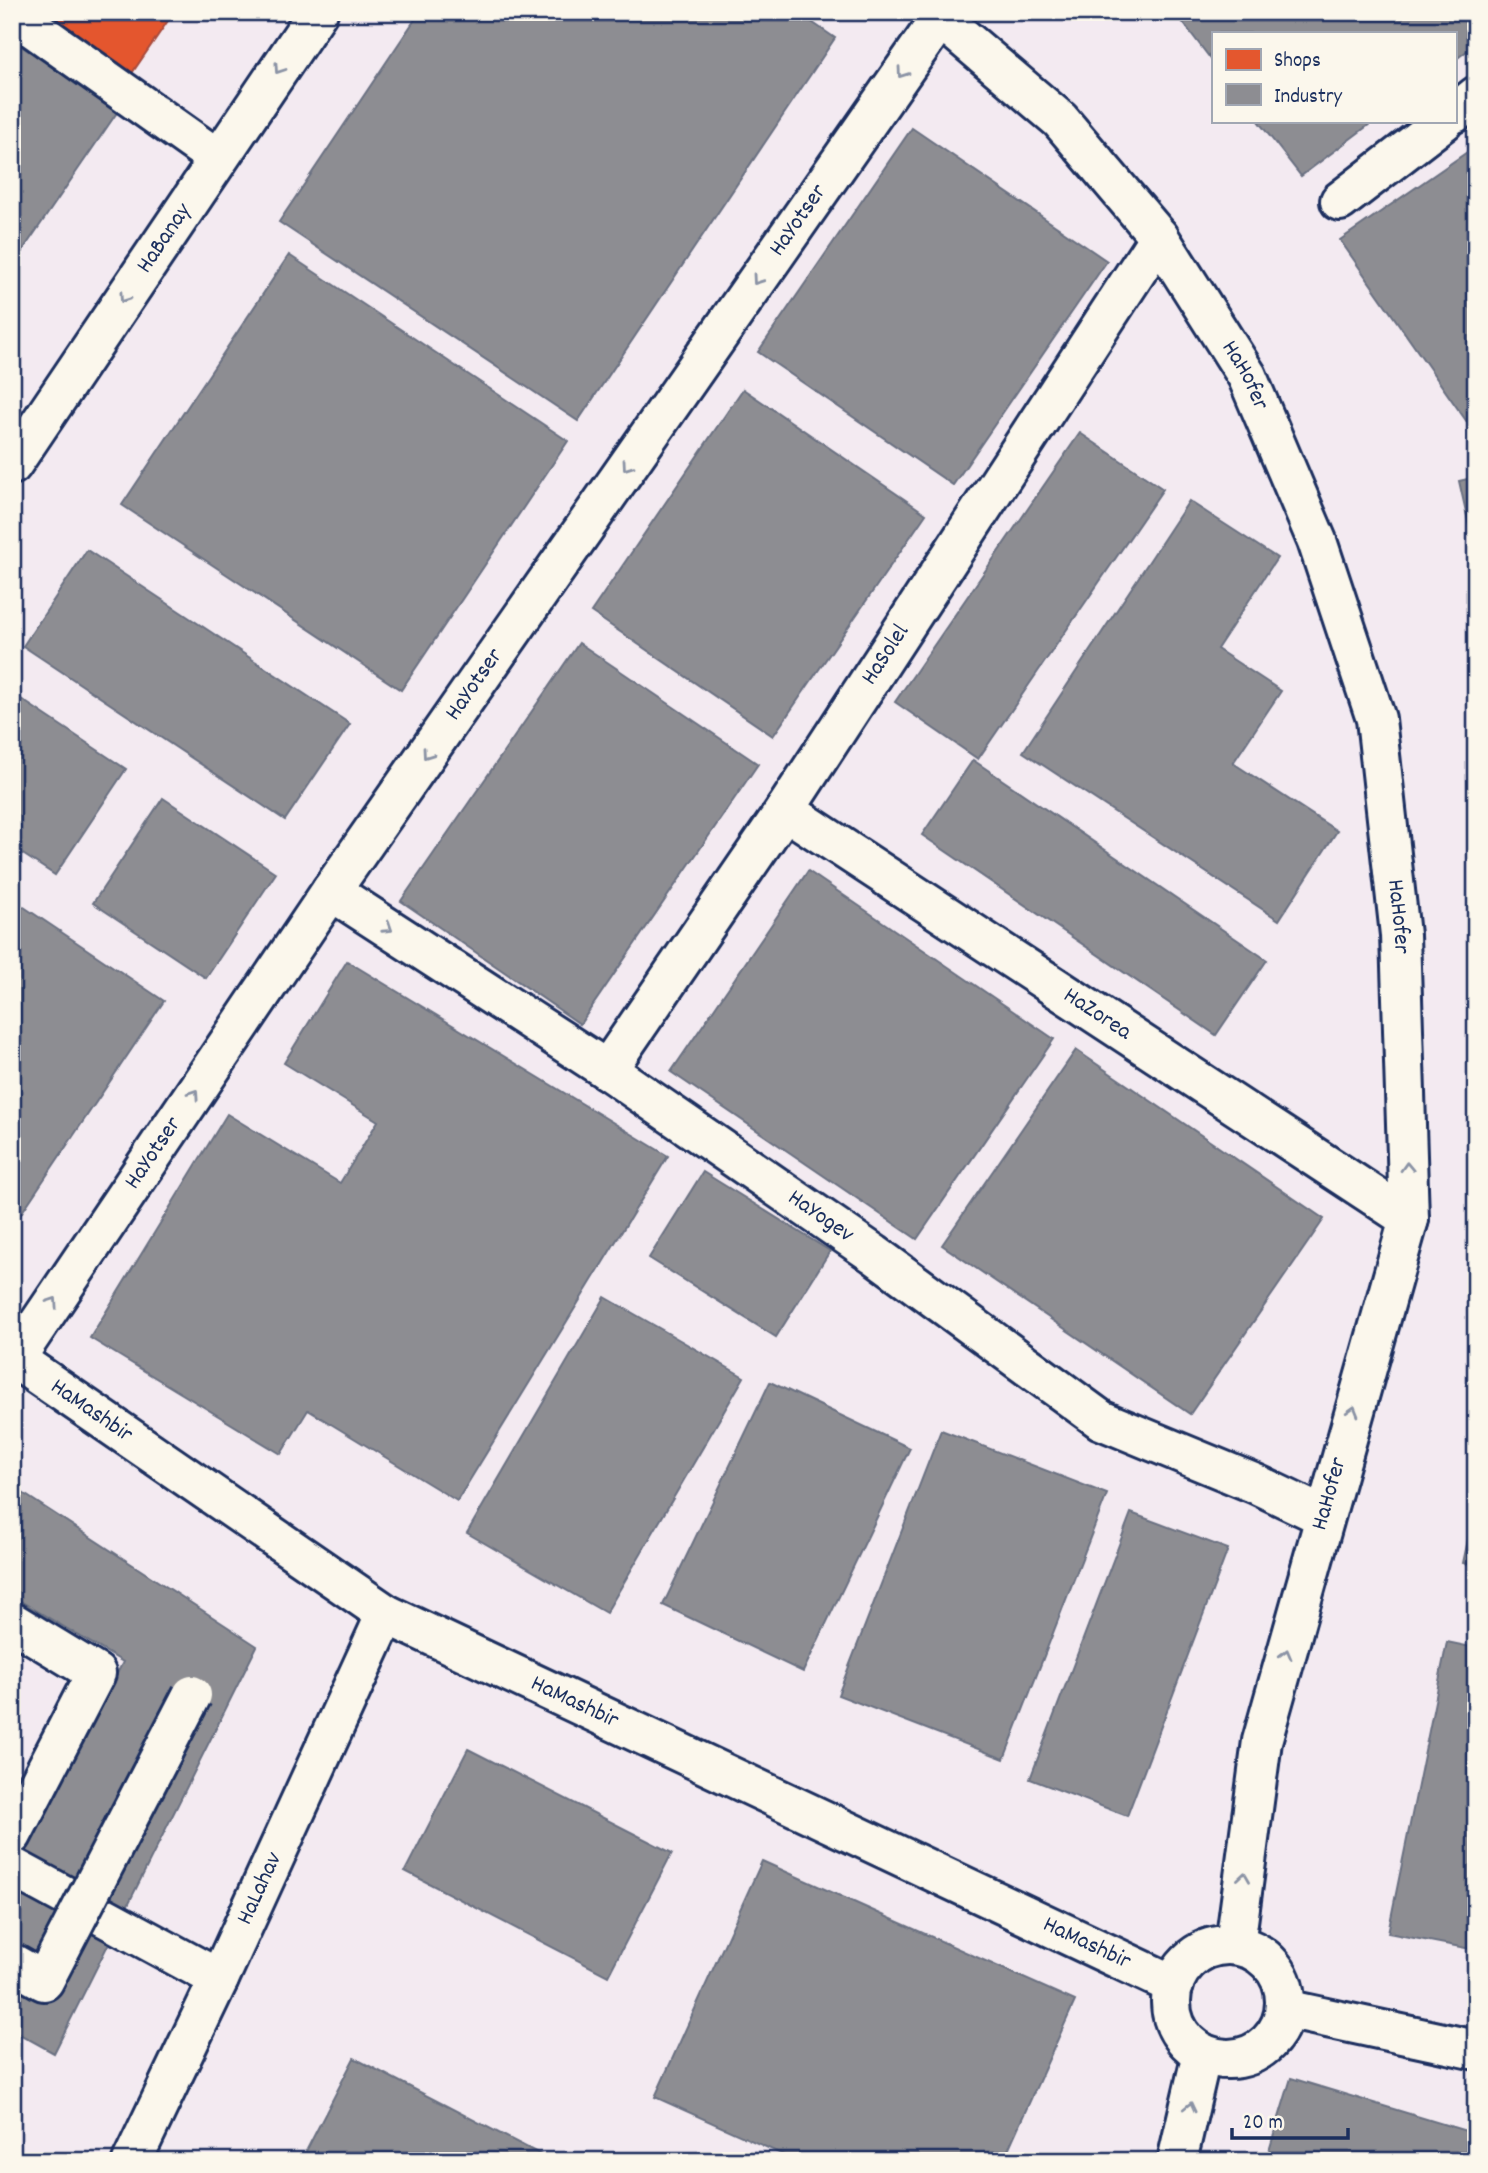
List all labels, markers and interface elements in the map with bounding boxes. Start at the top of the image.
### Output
legend [1212,32,1456,122]
text: Shops [1274,47,1321,77]
one-way arrow [274,61,287,74]
one-way arrow [898,65,910,78]
text: Industry [1274,83,1342,113]
street label: HaYotser [762,178,836,264]
street label: HaBanay [129,196,202,281]
one-way arrow [753,272,766,285]
one-way arrow [120,290,132,303]
street label: HaHofer [1212,334,1277,416]
one-way arrow [623,458,635,471]
street label: HaSolel [854,618,919,692]
street label: HaYotser [438,642,512,728]
one-way arrow [422,746,435,759]
street label: HaHofer [1377,878,1418,954]
one-way arrow [381,920,394,933]
street label: HaZorea [1056,980,1138,1050]
one-way arrow [186,1089,198,1102]
street label: HaYotser [117,1110,191,1197]
one-way arrow [1399,1162,1415,1172]
street label: HaYogev [780,1182,860,1252]
one-way arrow [45,1297,57,1310]
street label: HaMashbir [43,1371,139,1452]
one-way arrow [1345,1406,1359,1418]
street label: HaHofer [1303,1453,1357,1534]
one-way arrow [1277,1648,1292,1660]
street label: HaMashbir [525,1667,624,1738]
street label: HaLahav [229,1847,292,1931]
one-way arrow [1236,1871,1251,1883]
street label: HaMashbir [1037,1908,1136,1979]
scale bar [1232,2096,1348,2140]
one-way arrow [1181,2101,1196,2113]
text: 20 m [1243,2109,1283,2139]

